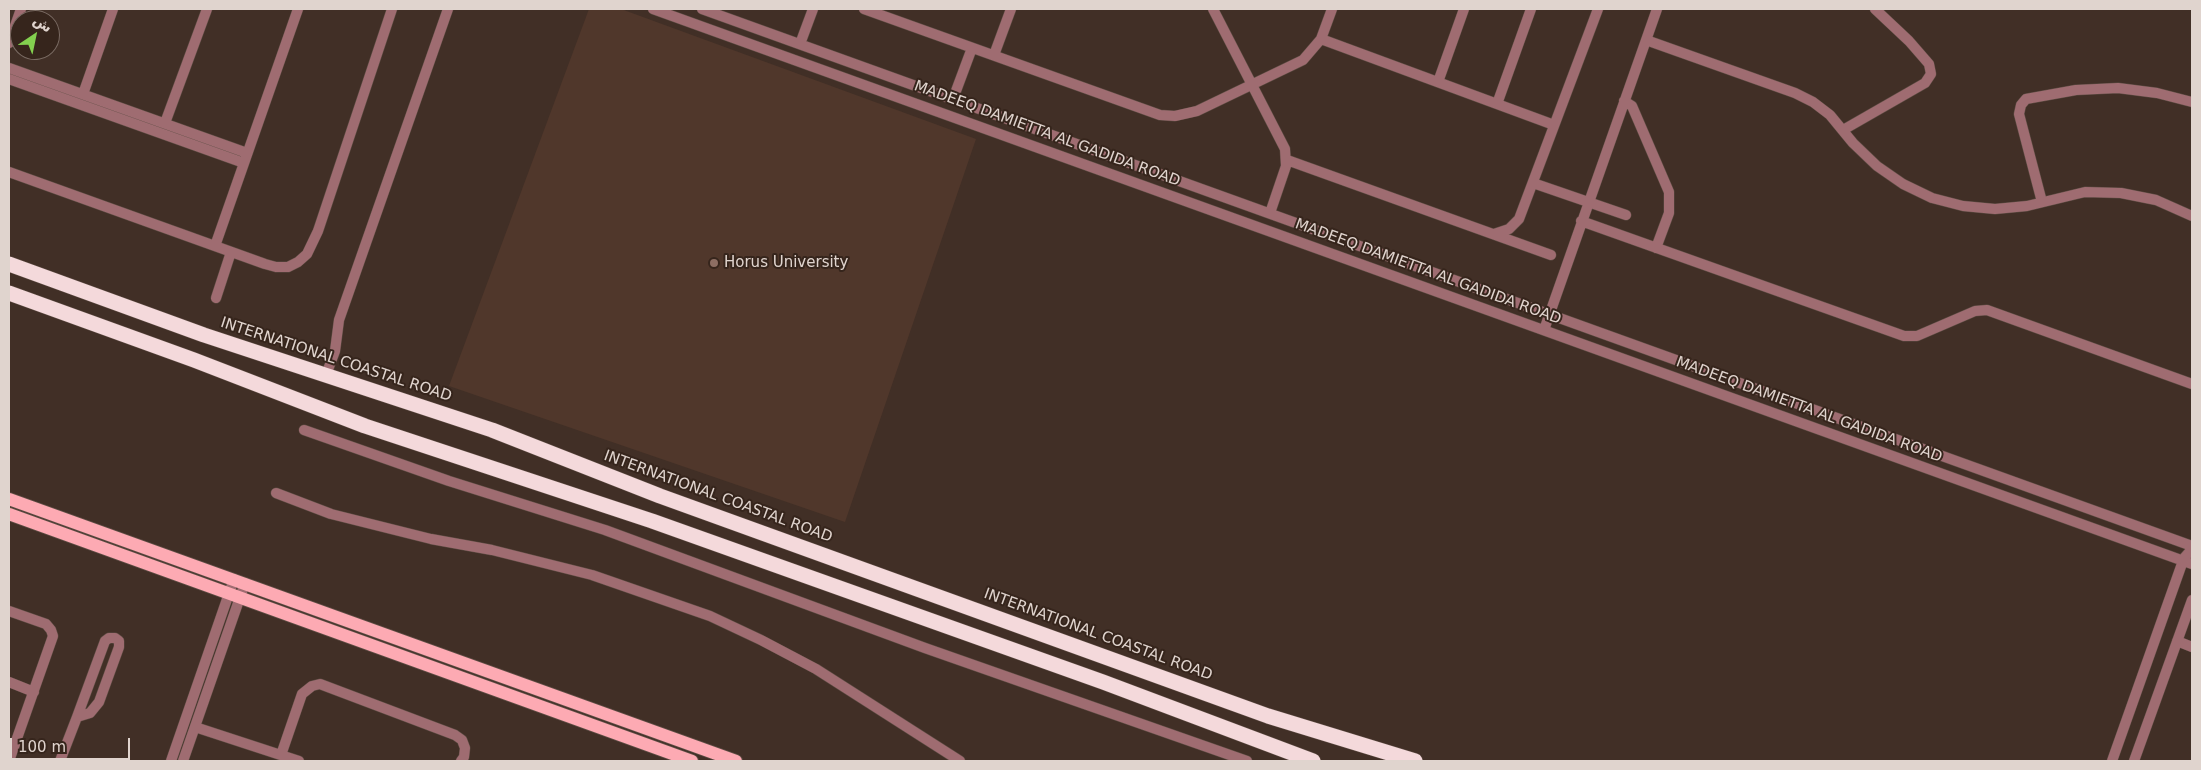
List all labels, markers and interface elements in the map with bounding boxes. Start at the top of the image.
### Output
north arrow [10,10,60,60]
text: ش [30,11,55,35]
street label: MADEEQ DAMIETTA AL GADIDA ROAD [911,77,1183,191]
street label: MADEEQ DAMIETTA AL GADIDA ROAD [1292,215,1564,329]
place label: Horus University [724,254,848,272]
marker: Horus University [708,257,720,269]
street label: INTERNATIONAL COASTAL ROAD [218,314,454,406]
street label: MADEEQ DAMIETTA AL GADIDA ROAD [1673,353,1945,467]
street label: INTERNATIONAL COASTAL ROAD [601,447,835,547]
street label: INTERNATIONAL COASTAL ROAD [981,585,1215,685]
scale bar [12,728,132,760]
text: 100 m [18,738,66,756]

